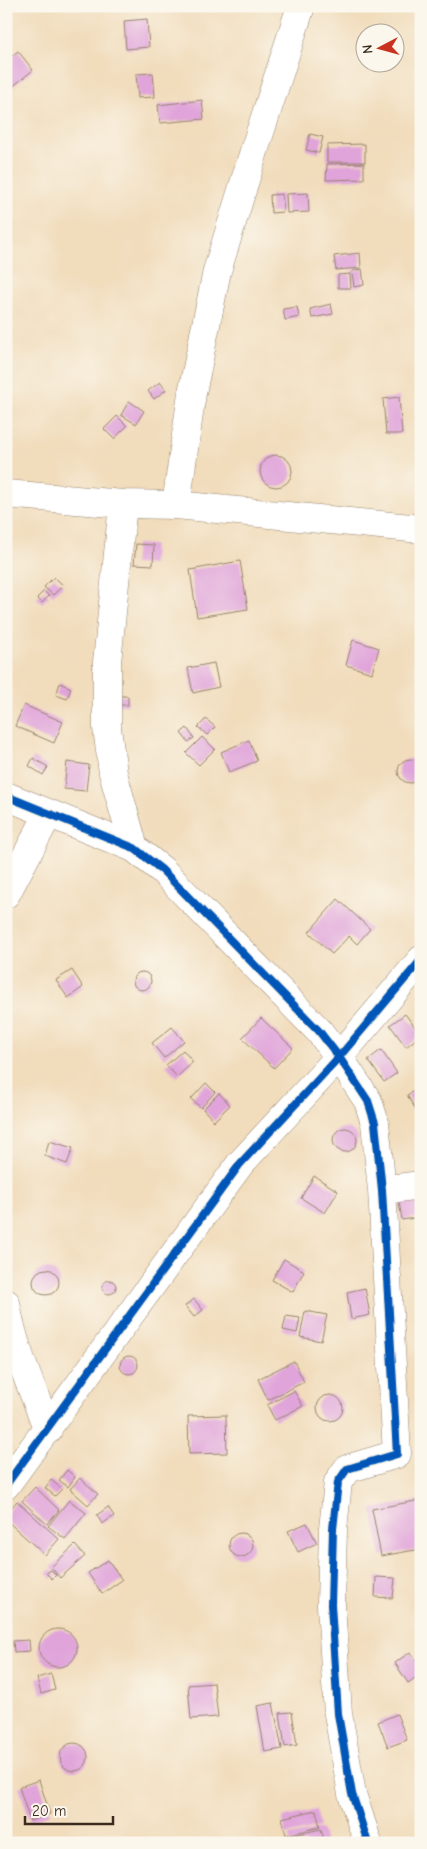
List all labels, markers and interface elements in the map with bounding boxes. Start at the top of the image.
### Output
north arrow [354,22,404,72]
text: N [359,44,376,55]
scale bar [25,1794,112,1826]
text: 20 m [32,1802,66,1820]

